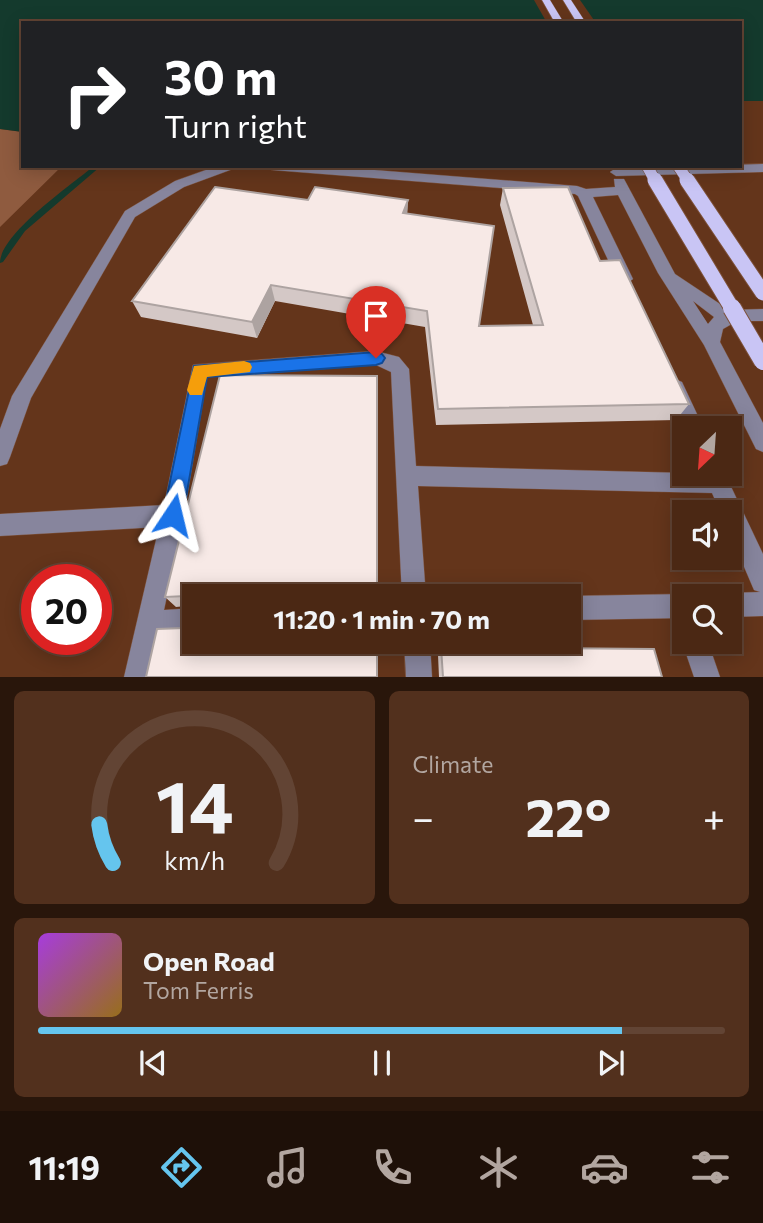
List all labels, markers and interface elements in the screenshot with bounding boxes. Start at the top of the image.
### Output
text: 30 m [164,45,277,105]
icon: right [49,49,140,140]
text: Turn right [164,105,307,145]
pin [346,286,406,358]
icon: arrive [357,297,395,335]
north arrow [672,416,742,486]
map controls [672,416,742,654]
position arrow [136,478,210,552]
button: sound [672,500,742,570]
speed limit sign: 20 [21,564,112,655]
button: search [672,584,742,654]
text: 11:20 · 1 min · 70 m [273,603,490,634]
text: Climate [413,750,494,778]
text: 14 [155,760,233,849]
text: 22° [526,784,611,848]
text: − [413,793,434,840]
text: + [703,793,725,840]
text: km/h [164,845,225,875]
text: Open Road [143,945,275,976]
text: Tom Ferris [143,976,254,1004]
icon: previous [134,1044,172,1082]
icon: pause [363,1044,401,1082]
icon: next [592,1044,630,1082]
icon: directions [157,1143,206,1192]
icon: music [263,1143,312,1192]
icon: phone [368,1143,417,1192]
icon: climate [474,1143,523,1192]
icon: car [580,1143,629,1192]
icon: filters [686,1143,735,1192]
text: 11:19 [28,1147,100,1187]

